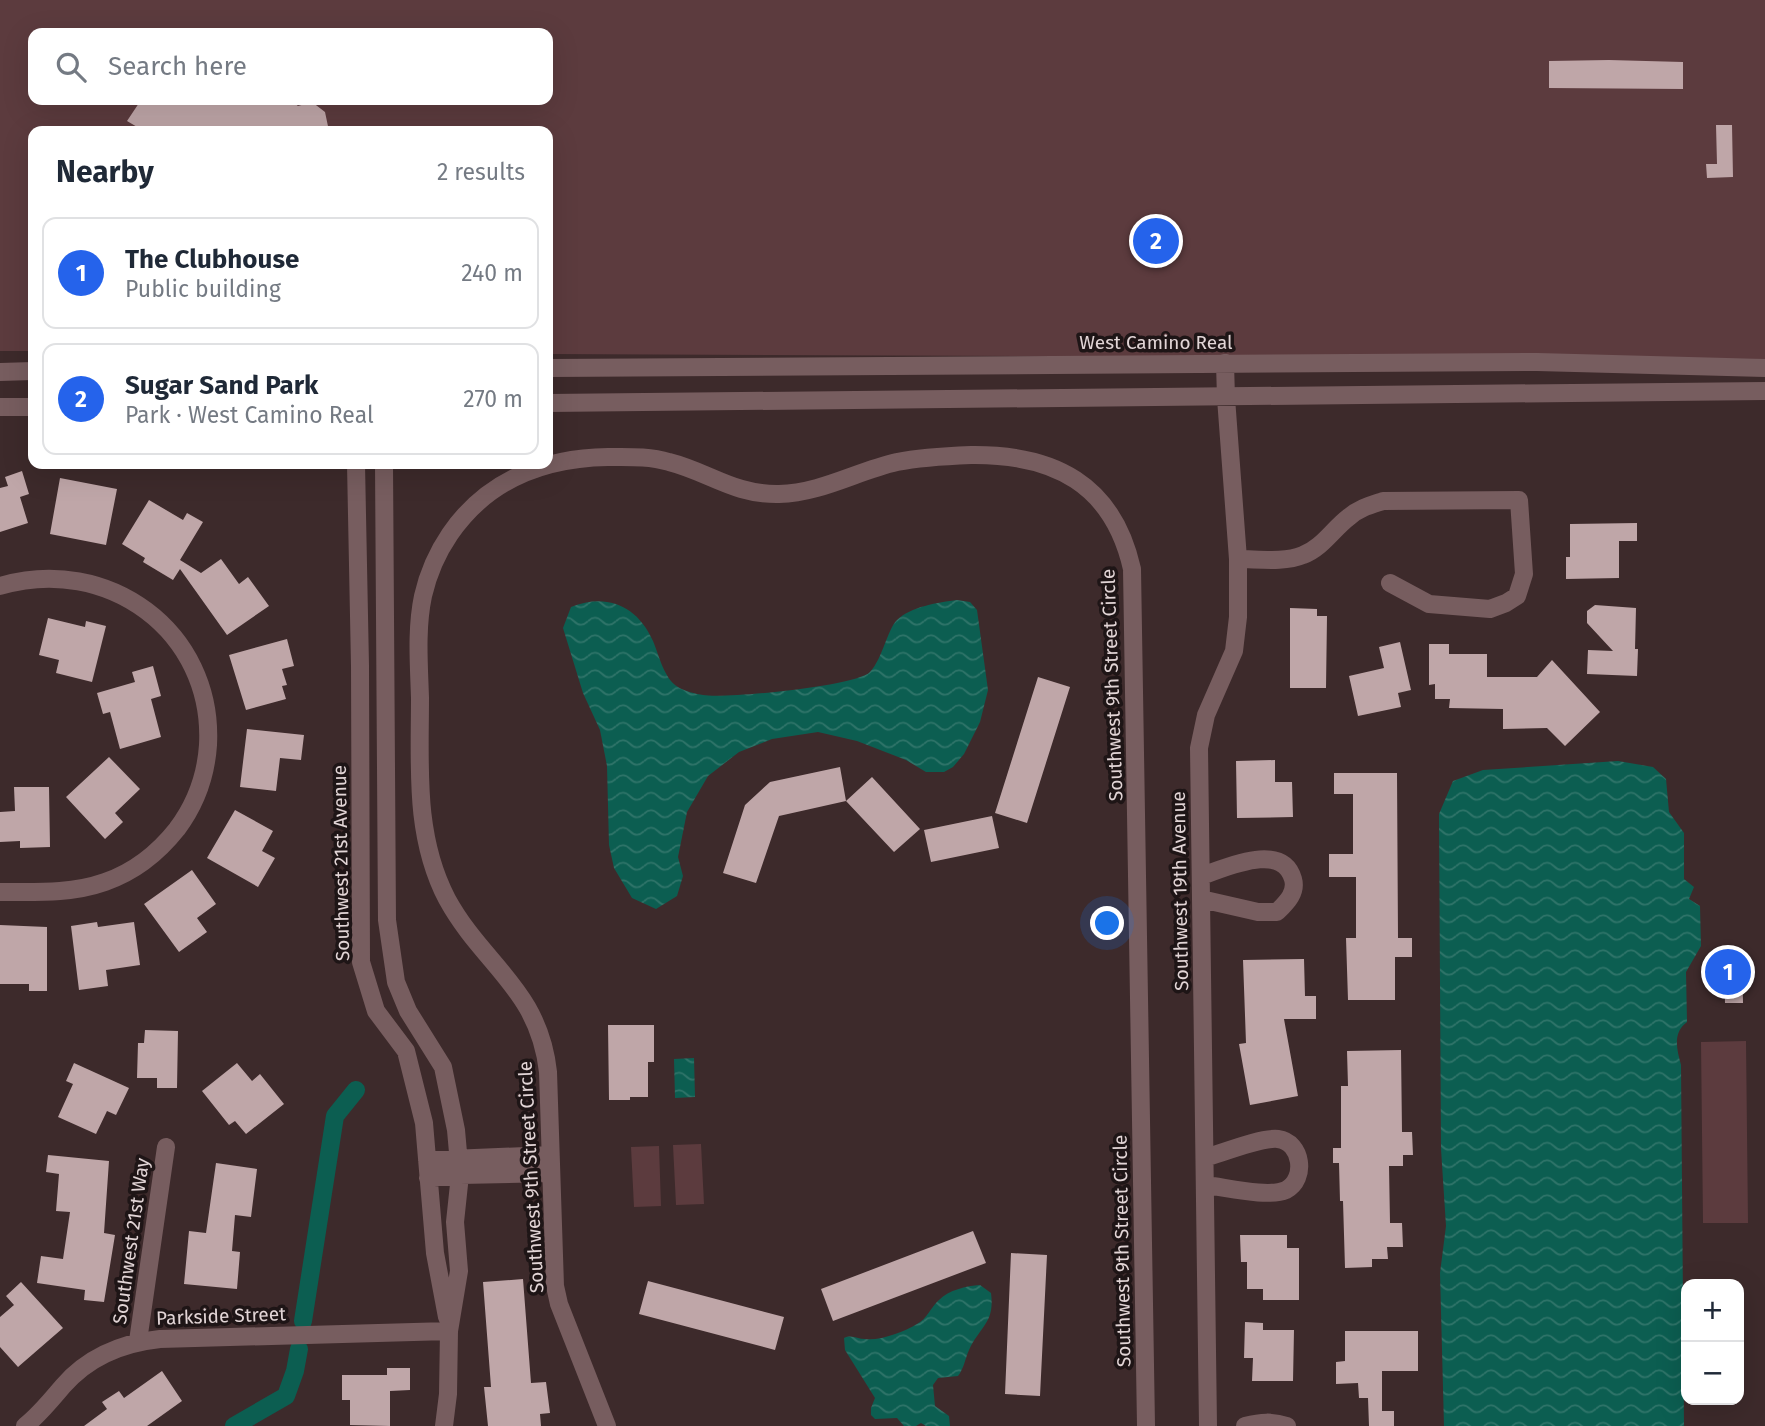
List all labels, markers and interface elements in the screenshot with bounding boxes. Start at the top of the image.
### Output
search box [28,28,553,105]
icon: search [52,48,90,86]
text: Search here [108,51,247,82]
text: Nearby [56,154,154,190]
text: 2 results [437,158,525,186]
pin: 2 [1133,215,1179,267]
text: The Clubhouse [125,244,299,275]
text: 1 [76,259,86,287]
text: 240 m [461,259,523,287]
text: Public building [125,275,281,303]
street label: West Camino Real [1079,331,1233,354]
text: Sugar Sand Park [125,370,318,401]
text: 2 [75,385,87,413]
text: 270 m [463,385,523,413]
text: Park · West Camino Real [125,401,374,429]
street label: Southwest 9th Street Circle [1096,568,1128,802]
street label: Southwest 21st Avenue [328,765,354,961]
street label: Southwest 19th Avenue [1167,791,1193,991]
your location [1090,906,1124,940]
pin: 1 [1705,946,1751,998]
street label: Southwest 9th Street Circle [513,1060,549,1294]
street label: Southwest 9th Street Circle [1108,1135,1136,1367]
street label: Southwest 21st Way [108,1156,154,1326]
map controls [1681,1279,1744,1405]
button: + [1681,1279,1744,1342]
street label: Parkside Street [156,1302,286,1330]
button: − [1681,1342,1744,1405]

